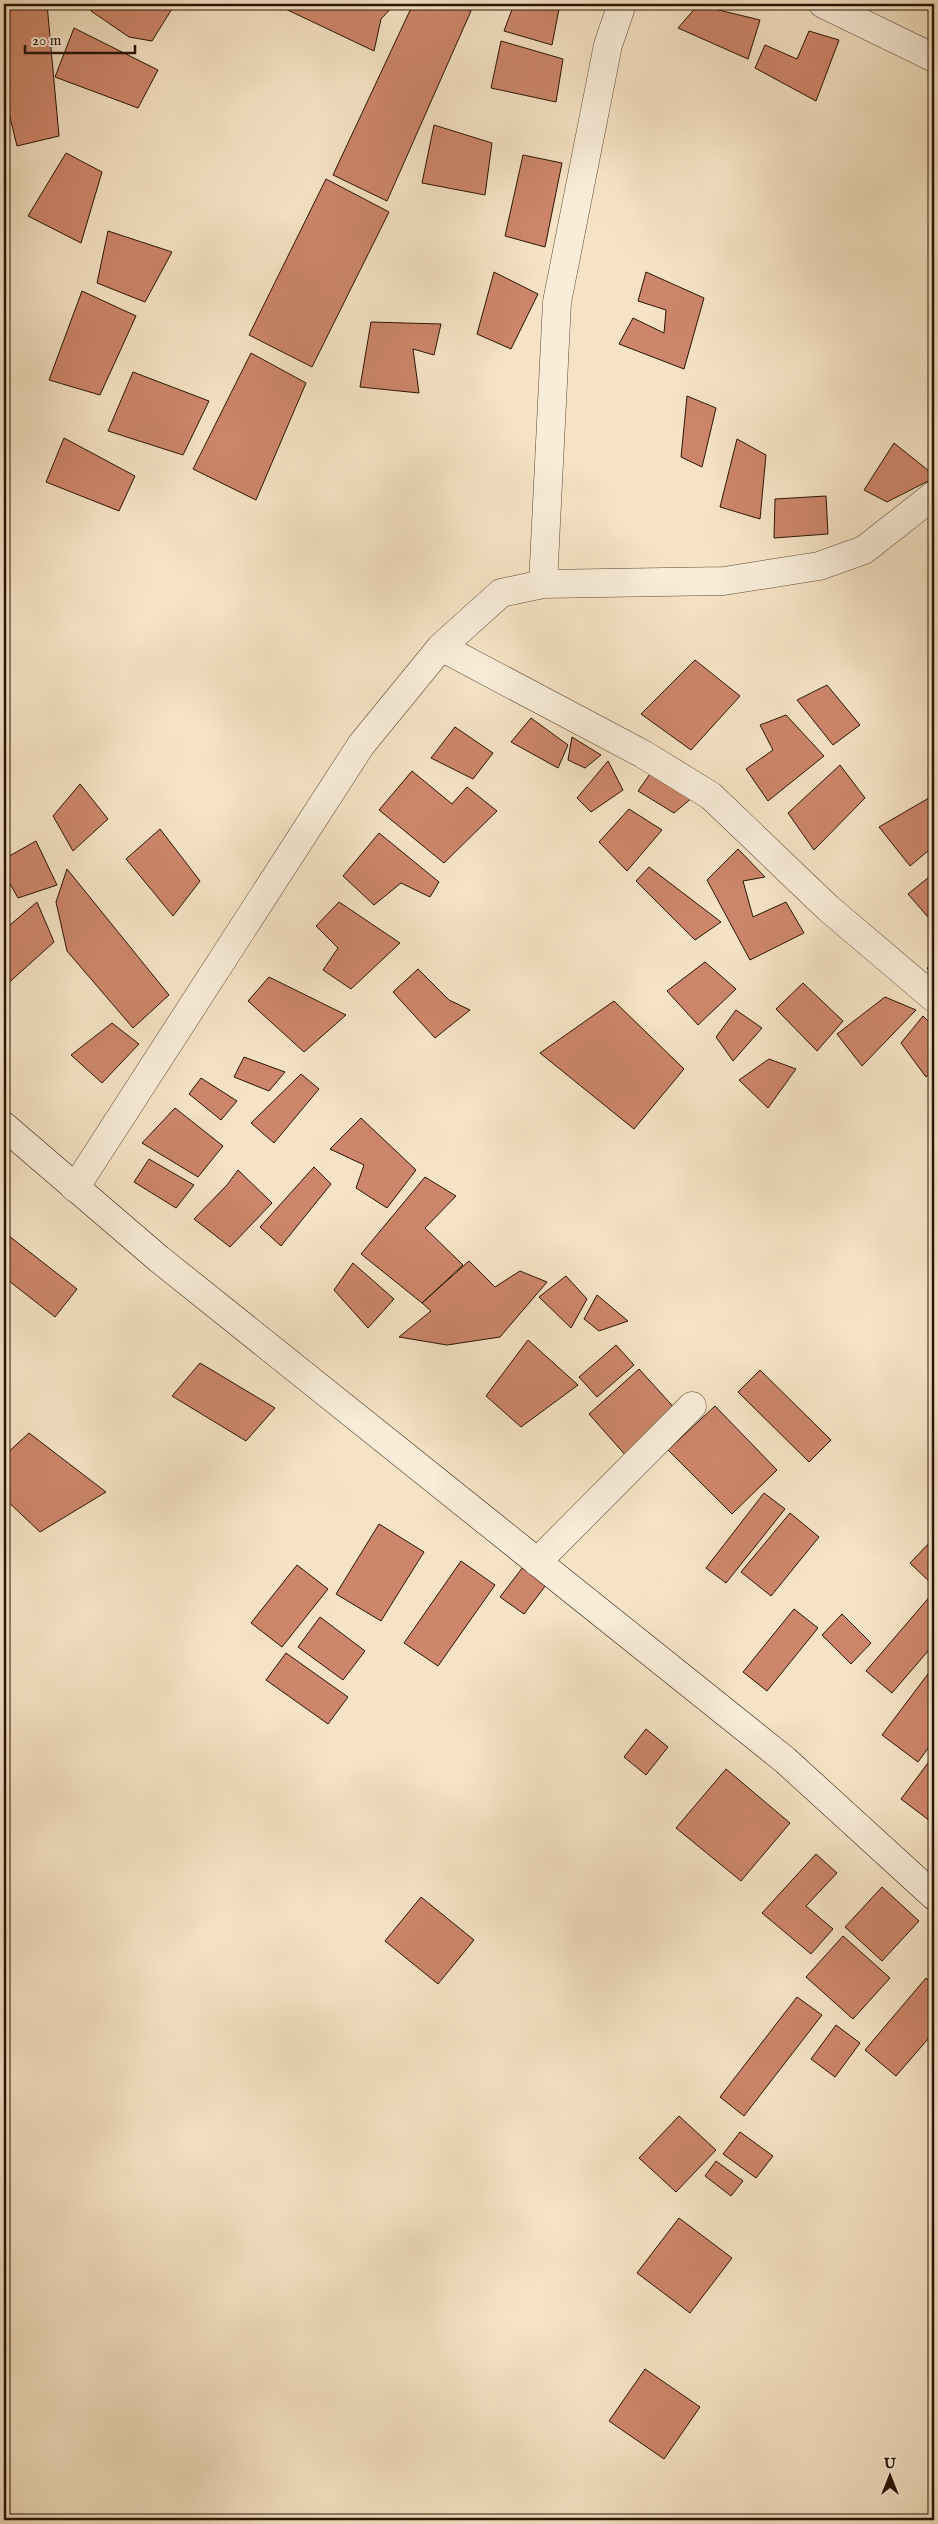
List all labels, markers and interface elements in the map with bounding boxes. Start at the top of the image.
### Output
scale bar [25,22,135,54]
text: 20 m [32,31,62,50]
north arrow [866,2452,916,2502]
text: U [883,2455,897,2473]

